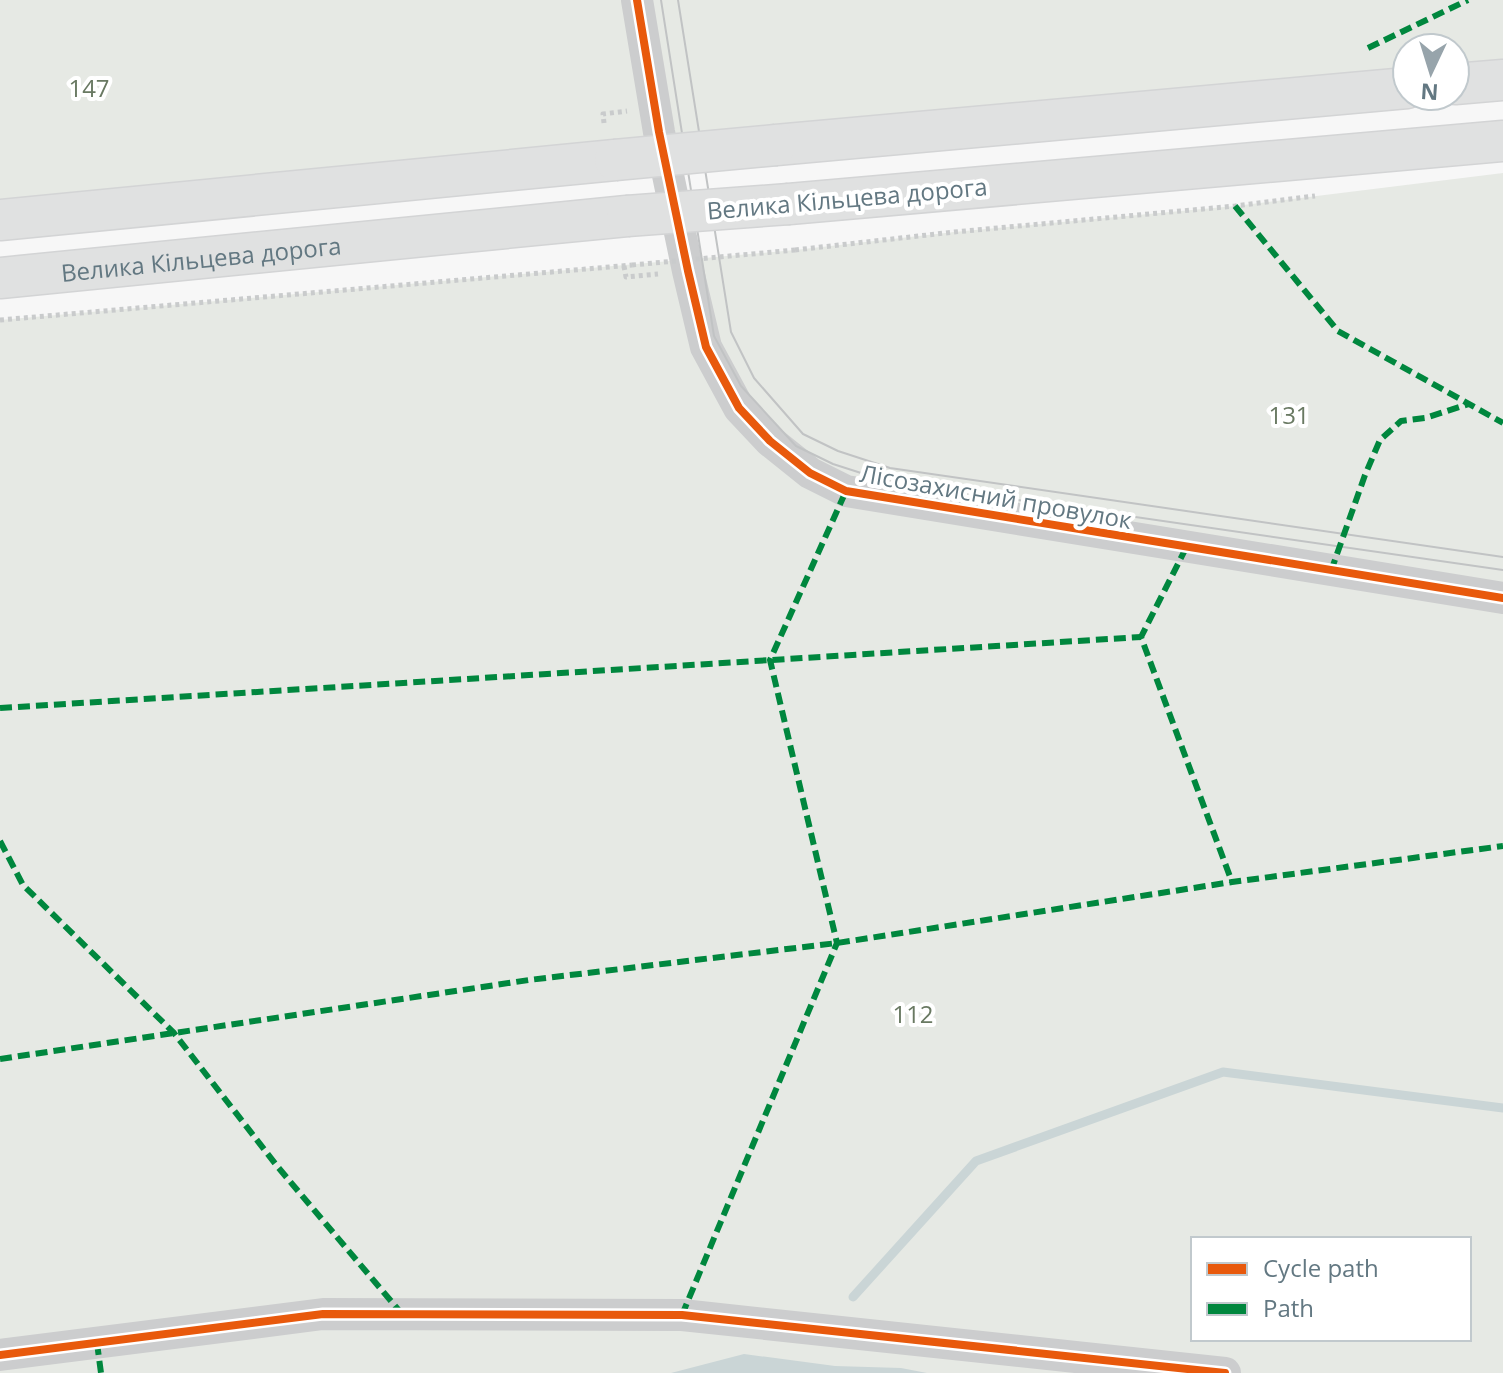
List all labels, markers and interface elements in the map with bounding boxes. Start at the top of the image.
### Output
north arrow [1391,32,1471,112]
park label: 147 [68,71,110,104]
text: N [1420,77,1440,109]
street label: Велика Кільцева дорога [705,169,989,227]
street label: Велика Кільцева дорога [59,228,343,288]
park label: 131 [1268,398,1310,431]
street label: Лісозахисний провулок [858,456,1135,536]
park label: 112 [892,997,934,1030]
legend [1191,1237,1471,1341]
text: Cycle path [1263,1251,1379,1284]
text: Path [1263,1291,1314,1324]

